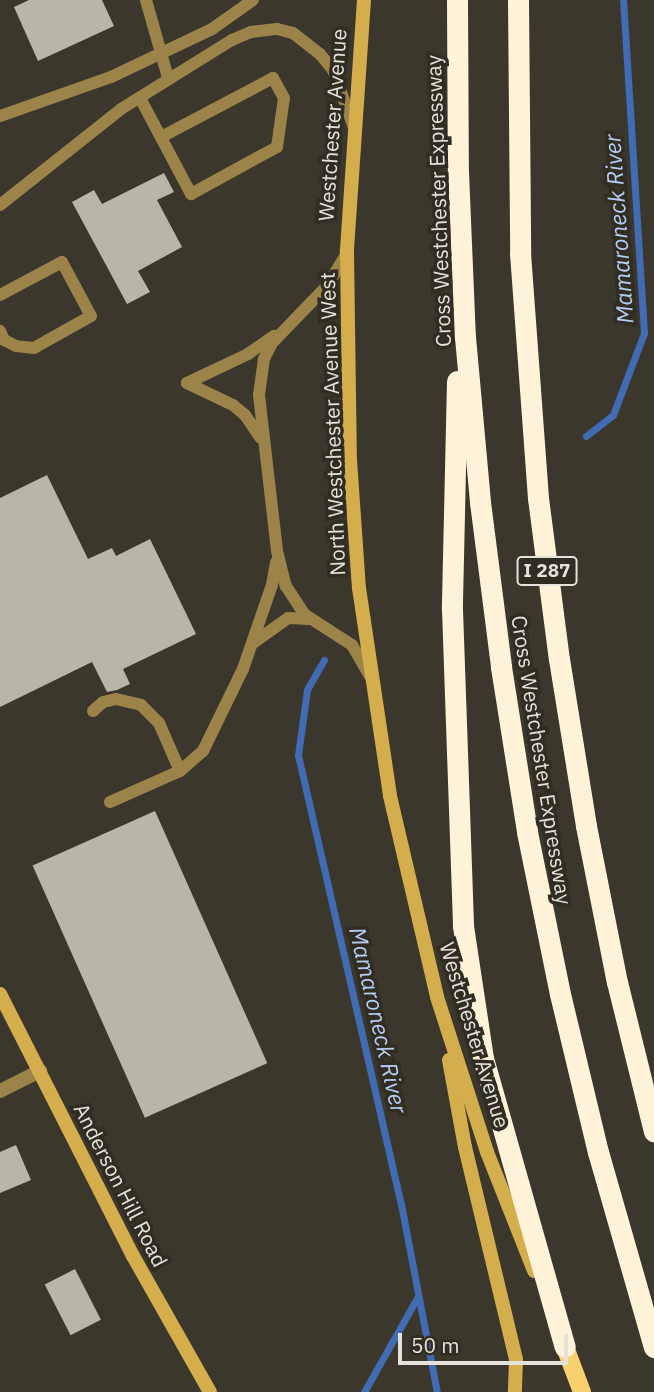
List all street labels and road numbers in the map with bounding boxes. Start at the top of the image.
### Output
street label: Westchester Avenue [313,28,351,222]
street label: Cross Westchester Expressway [420,54,456,348]
street label: North Westchester Avenue West [314,272,350,576]
road number: I 287 [516,556,578,586]
street label: Cross Westchester Expressway [507,614,577,906]
street label: Westchester Avenue [435,939,515,1131]
street label: Anderson Hill Road [69,1099,173,1271]

